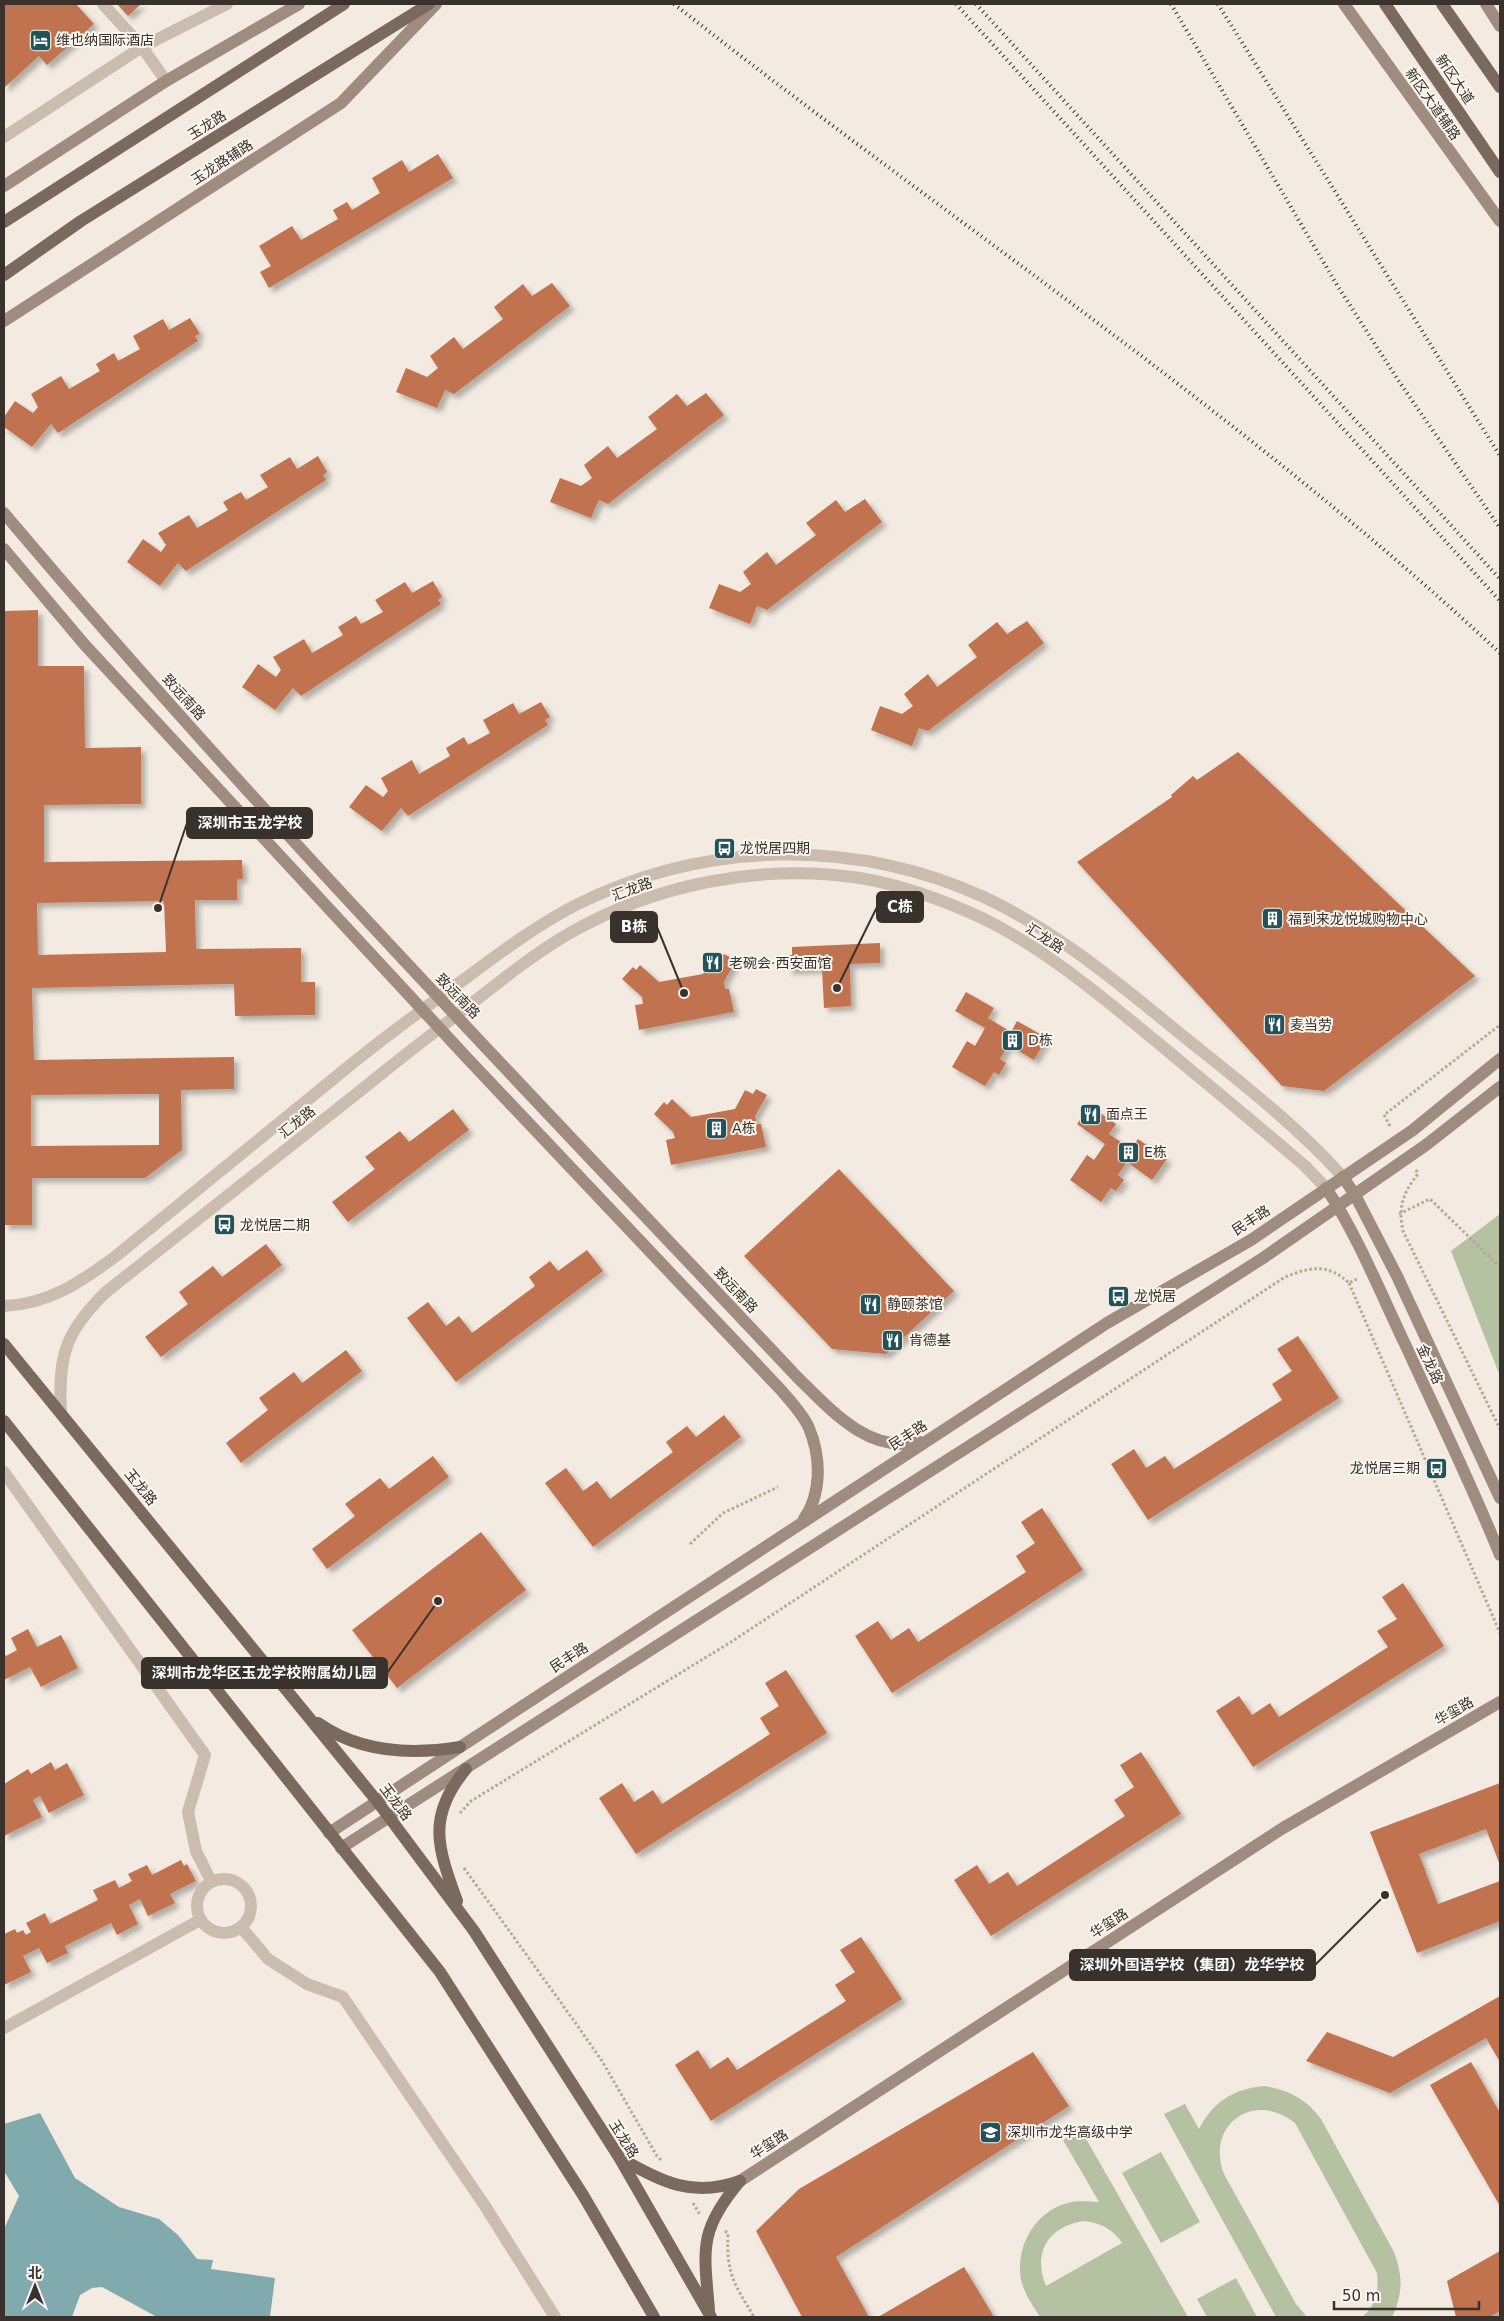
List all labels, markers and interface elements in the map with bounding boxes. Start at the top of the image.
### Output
hotel icon: 维也纳国际酒店 [28,28,52,52]
place label: 维也纳国际酒店 [56,32,154,48]
street label: 新区大道 [1433,51,1477,107]
street label: 新区大道辅路 [1402,65,1464,143]
street label: 玉龙路 [185,107,229,143]
street label: 玉龙路辅路 [188,136,256,188]
street label: 致远南路 [159,671,209,723]
callout: 深圳市玉龙学校 [187,808,312,838]
text: 深圳市玉龙学校 [197,814,303,832]
bus stop icon: 龙悦居四期 [712,836,736,860]
place label: 龙悦居四期 [740,840,810,856]
street label: 汇龙路 [610,874,654,904]
callout: C栋 [877,892,923,922]
text: C栋 [887,898,913,916]
building icon: 福到来龙悦城购物中心 [1260,907,1284,931]
place label: 福到来龙悦城购物中心 [1288,911,1428,927]
callout: B栋 [611,912,657,942]
text: B栋 [621,918,647,936]
street label: 汇龙路 [1023,920,1067,956]
restaurant icon: 老碗会·西安面馆 [701,951,725,975]
place label: 老碗会·西安面馆 [729,955,831,971]
street label: 致远南路 [433,970,483,1022]
restaurant icon: 麦当劳 [1262,1013,1286,1037]
place label: 麦当劳 [1290,1017,1332,1033]
building icon: D栋 [1000,1028,1024,1052]
place label: D栋 [1028,1032,1053,1048]
restaurant icon: 面点王 [1078,1102,1102,1126]
street label: 汇龙路 [276,1103,318,1141]
place label: 面点王 [1106,1106,1148,1122]
building icon: A栋 [704,1116,728,1140]
place label: A栋 [732,1120,756,1136]
building icon: E栋 [1116,1140,1140,1164]
place label: E栋 [1144,1144,1167,1160]
street label: 民丰路 [1229,1202,1273,1238]
bus stop icon: 龙悦居二期 [212,1213,236,1237]
place label: 龙悦居二期 [240,1217,310,1233]
street label: 致远南路 [711,1264,761,1316]
bus stop icon: 龙悦居 [1106,1284,1130,1308]
place label: 龙悦居 [1134,1288,1176,1304]
restaurant icon: 静颐茶馆 [859,1292,883,1316]
place label: 静颐茶馆 [887,1296,943,1312]
restaurant icon: 肯德基 [881,1328,905,1352]
place label: 肯德基 [909,1332,951,1348]
street label: 金龙路 [1414,1342,1446,1386]
street label: 民丰路 [886,1417,930,1453]
bus stop icon: 龙悦居三期 [1424,1456,1448,1480]
place label: 龙悦居三期 [1350,1460,1420,1476]
street label: 玉龙路 [122,1466,160,1508]
street label: 民丰路 [547,1639,591,1675]
callout: 深圳市龙华区玉龙学校附属幼儿园 [142,1658,387,1688]
text: 深圳市龙华区玉龙学校附属幼儿园 [151,1664,377,1682]
street label: 华玺路 [1432,1694,1476,1728]
street label: 玉龙路 [377,1780,415,1824]
street label: 华玺路 [1087,1905,1131,1941]
callout: 深圳外国语学校（集团）龙华学校 [1070,1950,1315,1980]
text: 深圳外国语学校（集团）龙华学校 [1079,1956,1305,1974]
street label: 玉龙路 [606,2117,642,2161]
school or university icon: 深圳市龙华高级中学 [979,2120,1003,2144]
place label: 深圳市龙华高级中学 [1007,2124,1133,2140]
street label: 华玺路 [747,2126,791,2162]
north arrow [10,2261,60,2311]
text: 北 [28,2265,42,2281]
scale bar [1334,2278,1479,2310]
text: 50 m [1342,2287,1380,2305]

